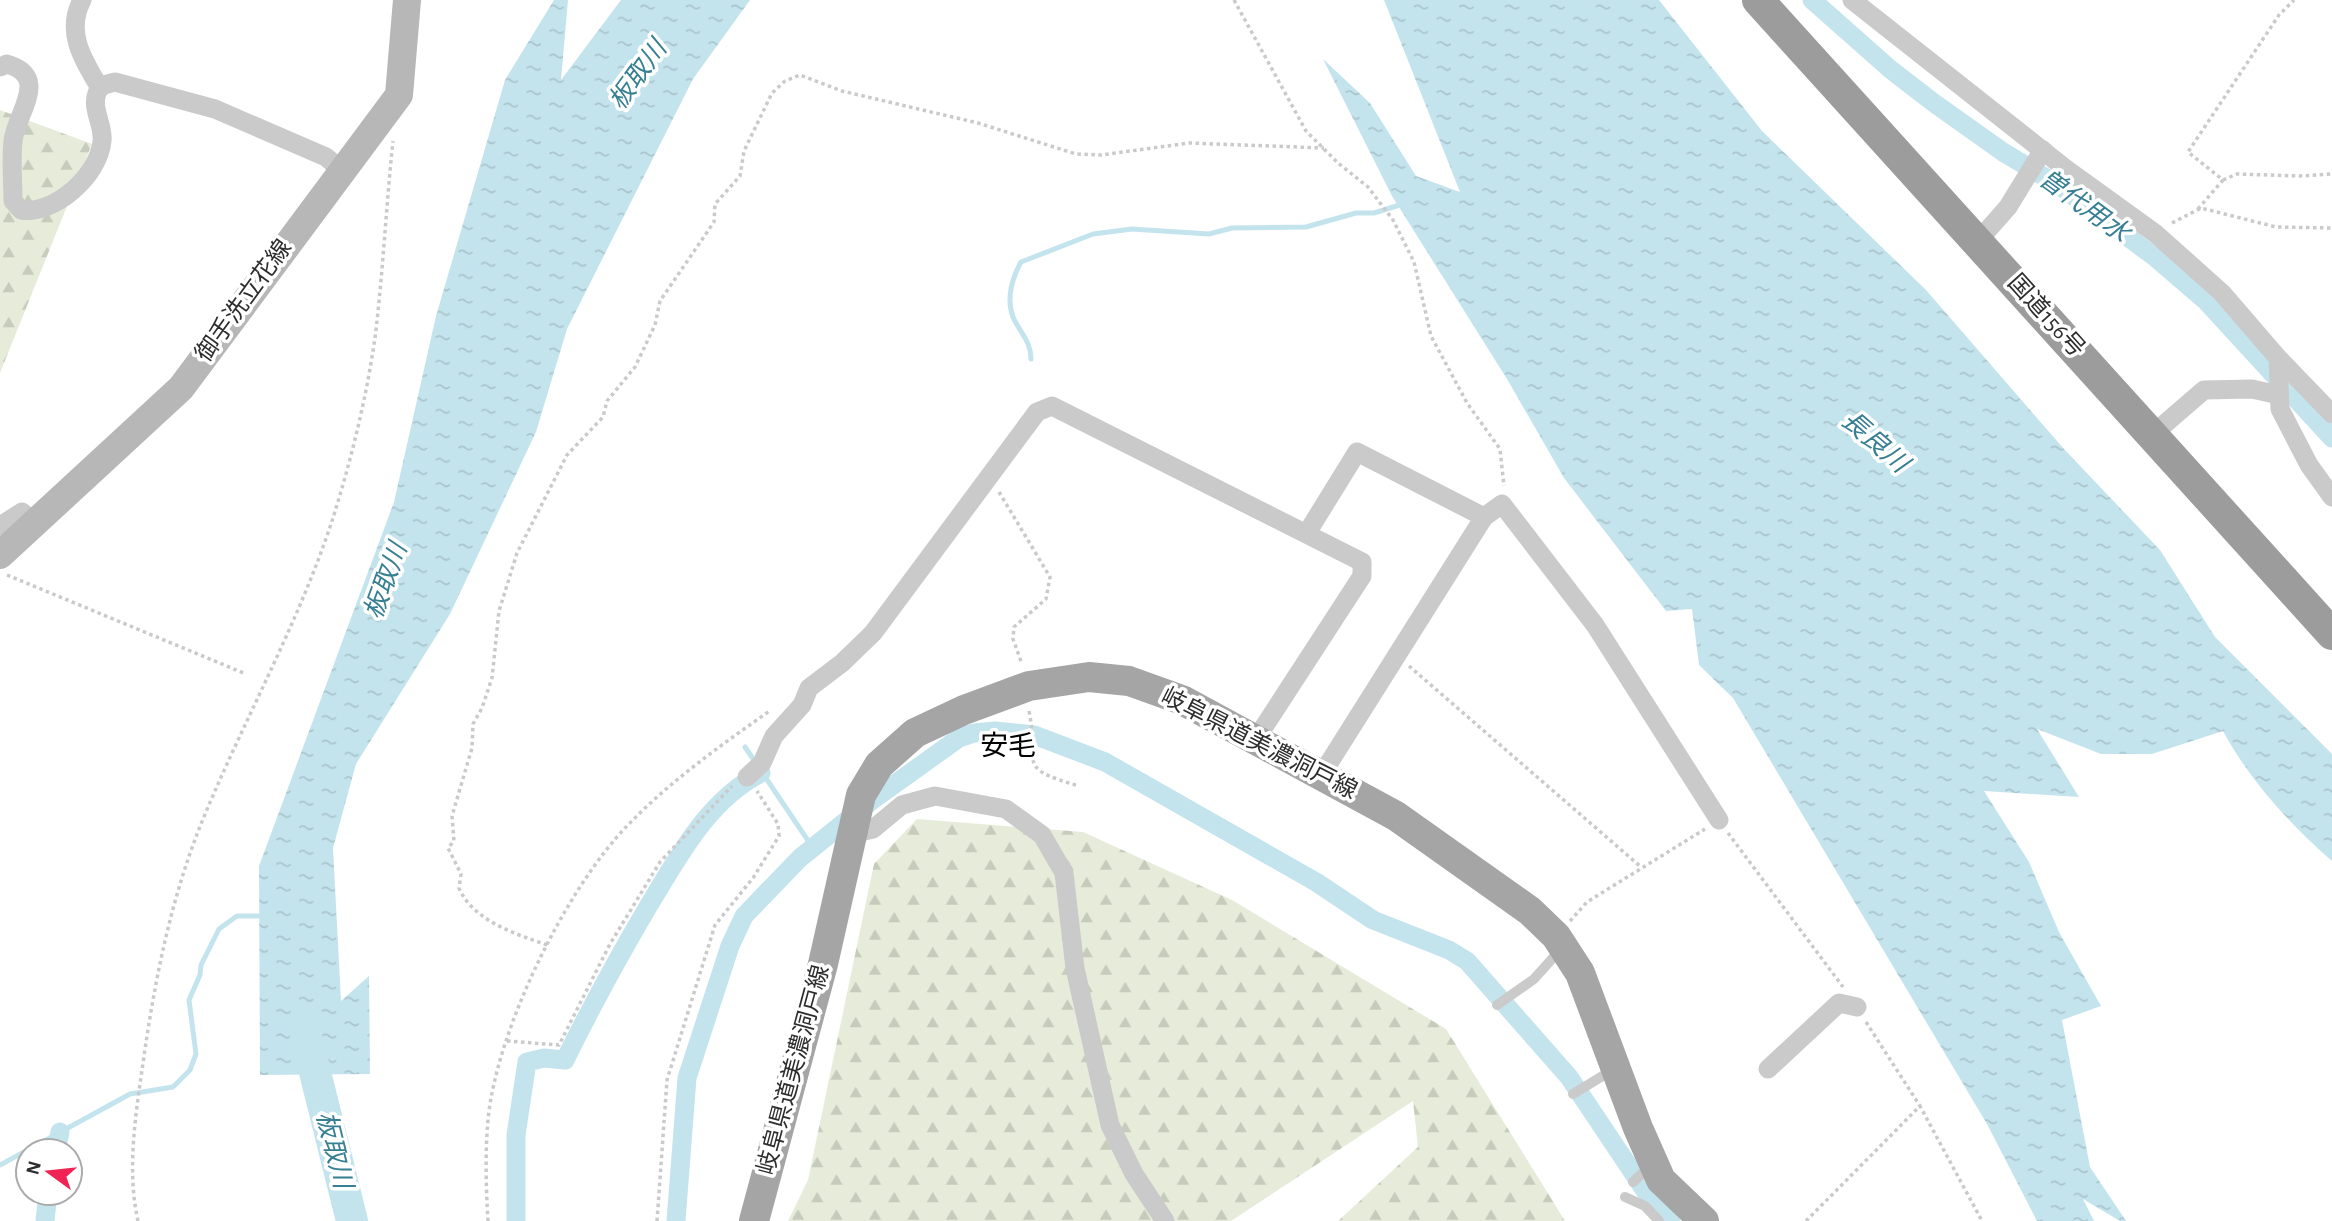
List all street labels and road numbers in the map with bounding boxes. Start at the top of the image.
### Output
street label: 御手洗立花線 [190,235,296,366]
street label: 国道156号 [2003,269,2090,362]
street label: 岐阜県道美濃洞戸線 [1157,682,1362,804]
street label: 岐阜県道美濃洞戸線 [753,962,834,1177]

